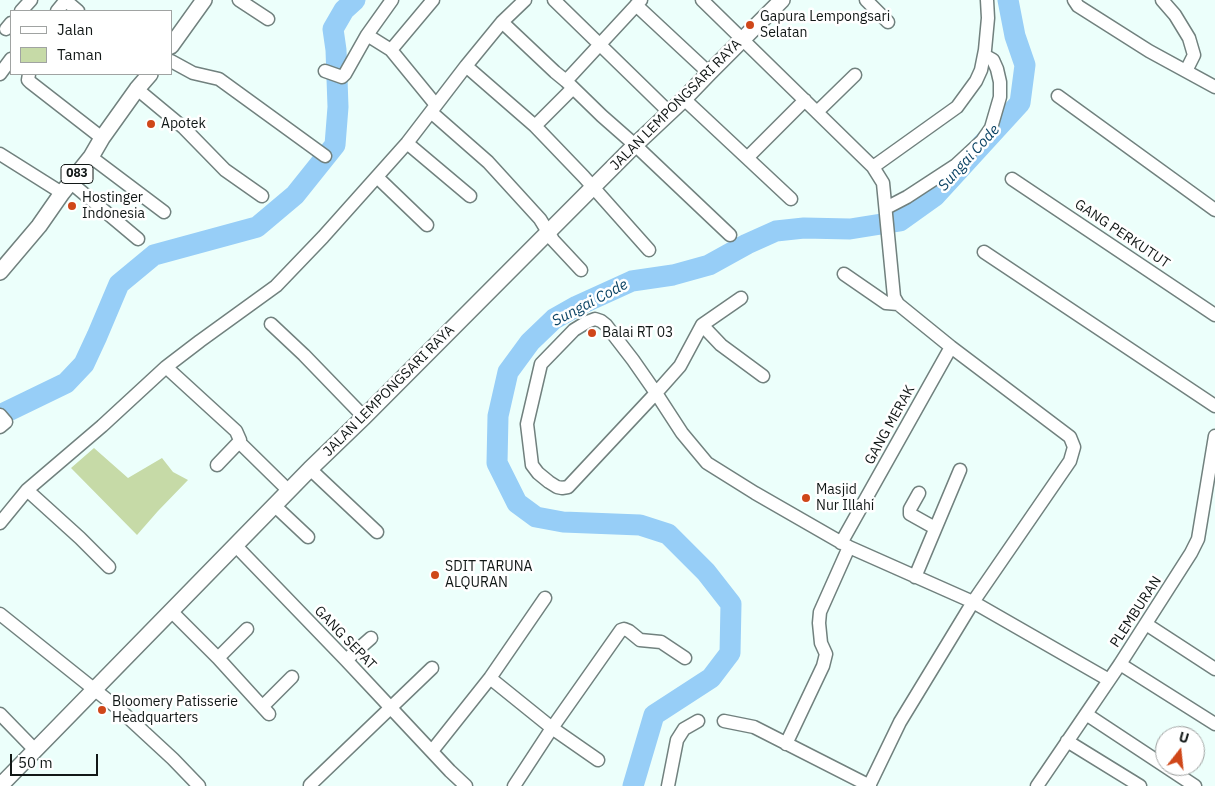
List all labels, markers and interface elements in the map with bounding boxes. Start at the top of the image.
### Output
place label: Gapura Lempongsari Selatan [760,9,890,41]
legend [10,10,172,75]
marker: Gapura Lempongsari Selatan [744,19,756,31]
text: Jalan [57,20,93,39]
street label: JALAN LEMPONGSARI RAYA [607,36,745,174]
text: Taman [57,45,102,64]
place label: Apotek [161,116,206,132]
marker: Apotek [145,118,157,130]
water label: Sungai Code [935,121,1003,195]
road number: 083 [61,164,93,183]
place label: Hostinger Indonesia [82,190,145,222]
street label: GANG PERKUTUT [1071,196,1173,272]
marker: Hostinger Indonesia [66,200,78,212]
water label: Sungai Code [549,276,631,330]
street label: JALAN LEMPONGSARI RAYA [320,322,458,460]
place label: Balai RT 03 [602,325,673,341]
marker: Balai RT 03 [586,327,598,339]
street label: GANG MERAK [861,382,919,468]
place label: Masjid Nur Illahi [816,482,874,514]
marker: Masjid Nur Illahi [800,492,812,504]
place label: SDIT TARUNA ALQURAN [445,559,533,592]
marker: SDIT TARUNA ALQURAN [429,569,441,581]
street label: PLEMBURAN [1107,573,1165,651]
street label: GANG SEPAT [311,603,379,673]
place label: Bloomery Patisserie Headquarters [112,694,238,726]
marker: Bloomery Patisserie Headquarters [96,704,108,716]
north arrow [1155,726,1205,776]
text: U [1177,728,1191,748]
scale bar [12,744,100,776]
text: 50 m [18,753,53,772]

